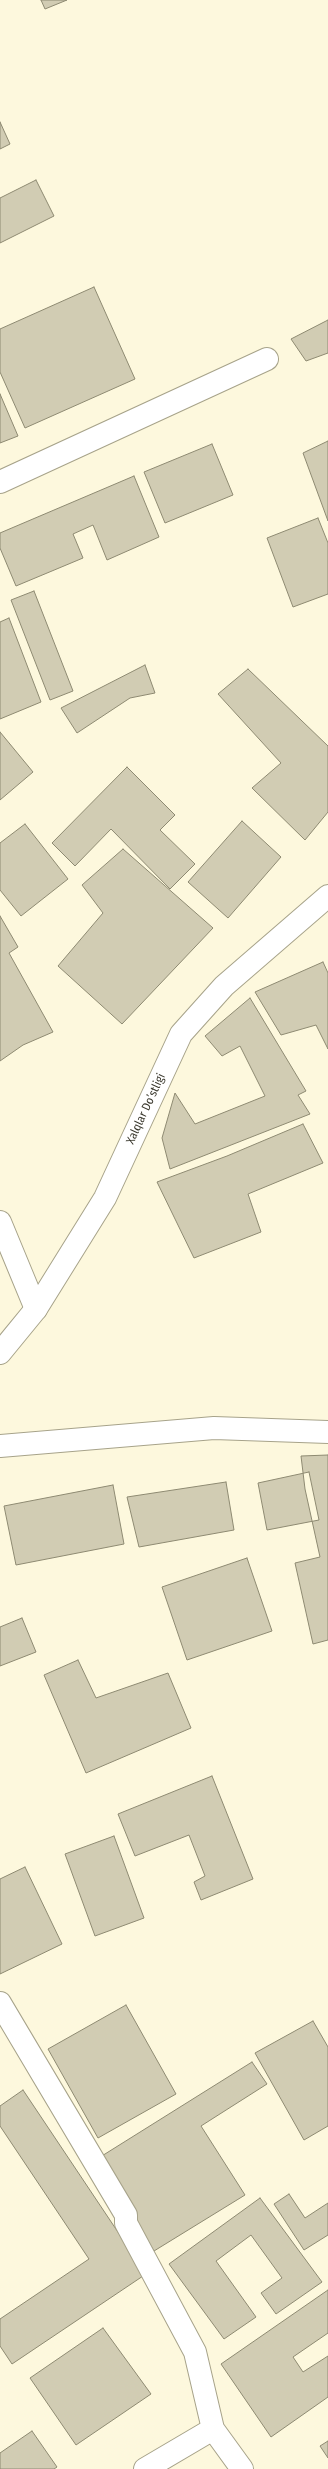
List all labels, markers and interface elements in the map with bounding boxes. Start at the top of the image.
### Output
street label: Xalqlar Do’stligi [123,1071,169,1147]

